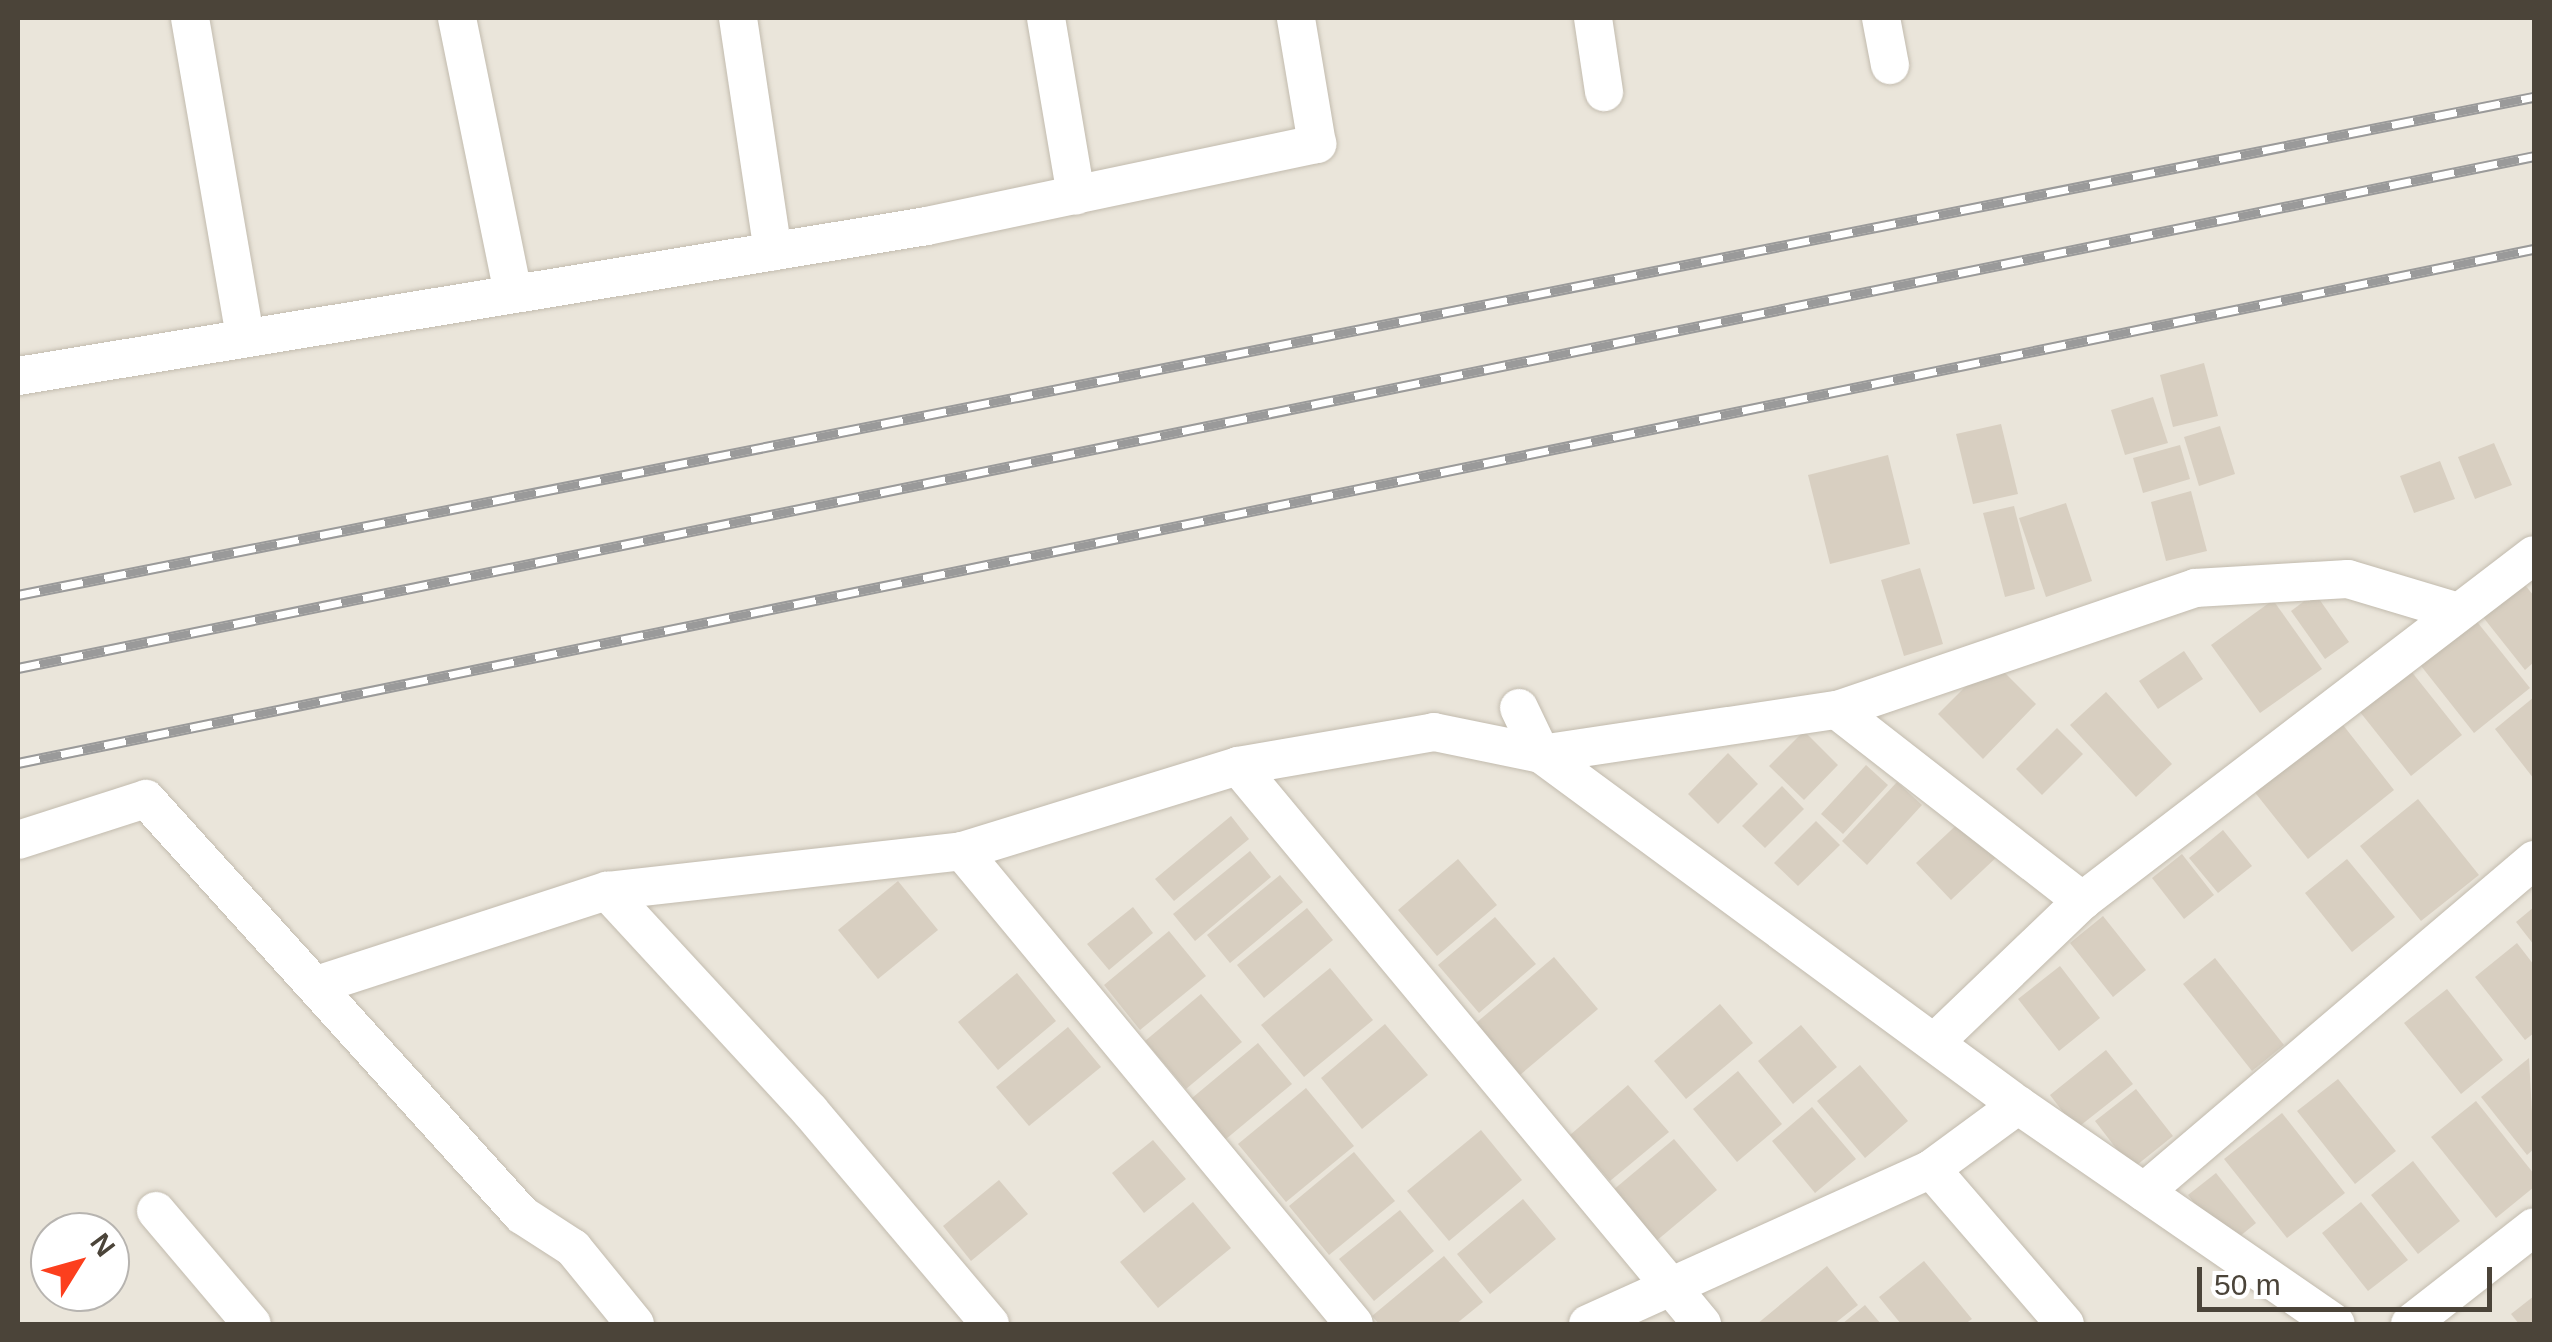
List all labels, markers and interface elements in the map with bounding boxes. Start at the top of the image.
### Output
north arrow [30,1212,130,1312]
text: N [84,1227,121,1262]
scale bar [2202,1247,2497,1309]
text: 50 m [2214,1268,2281,1301]

